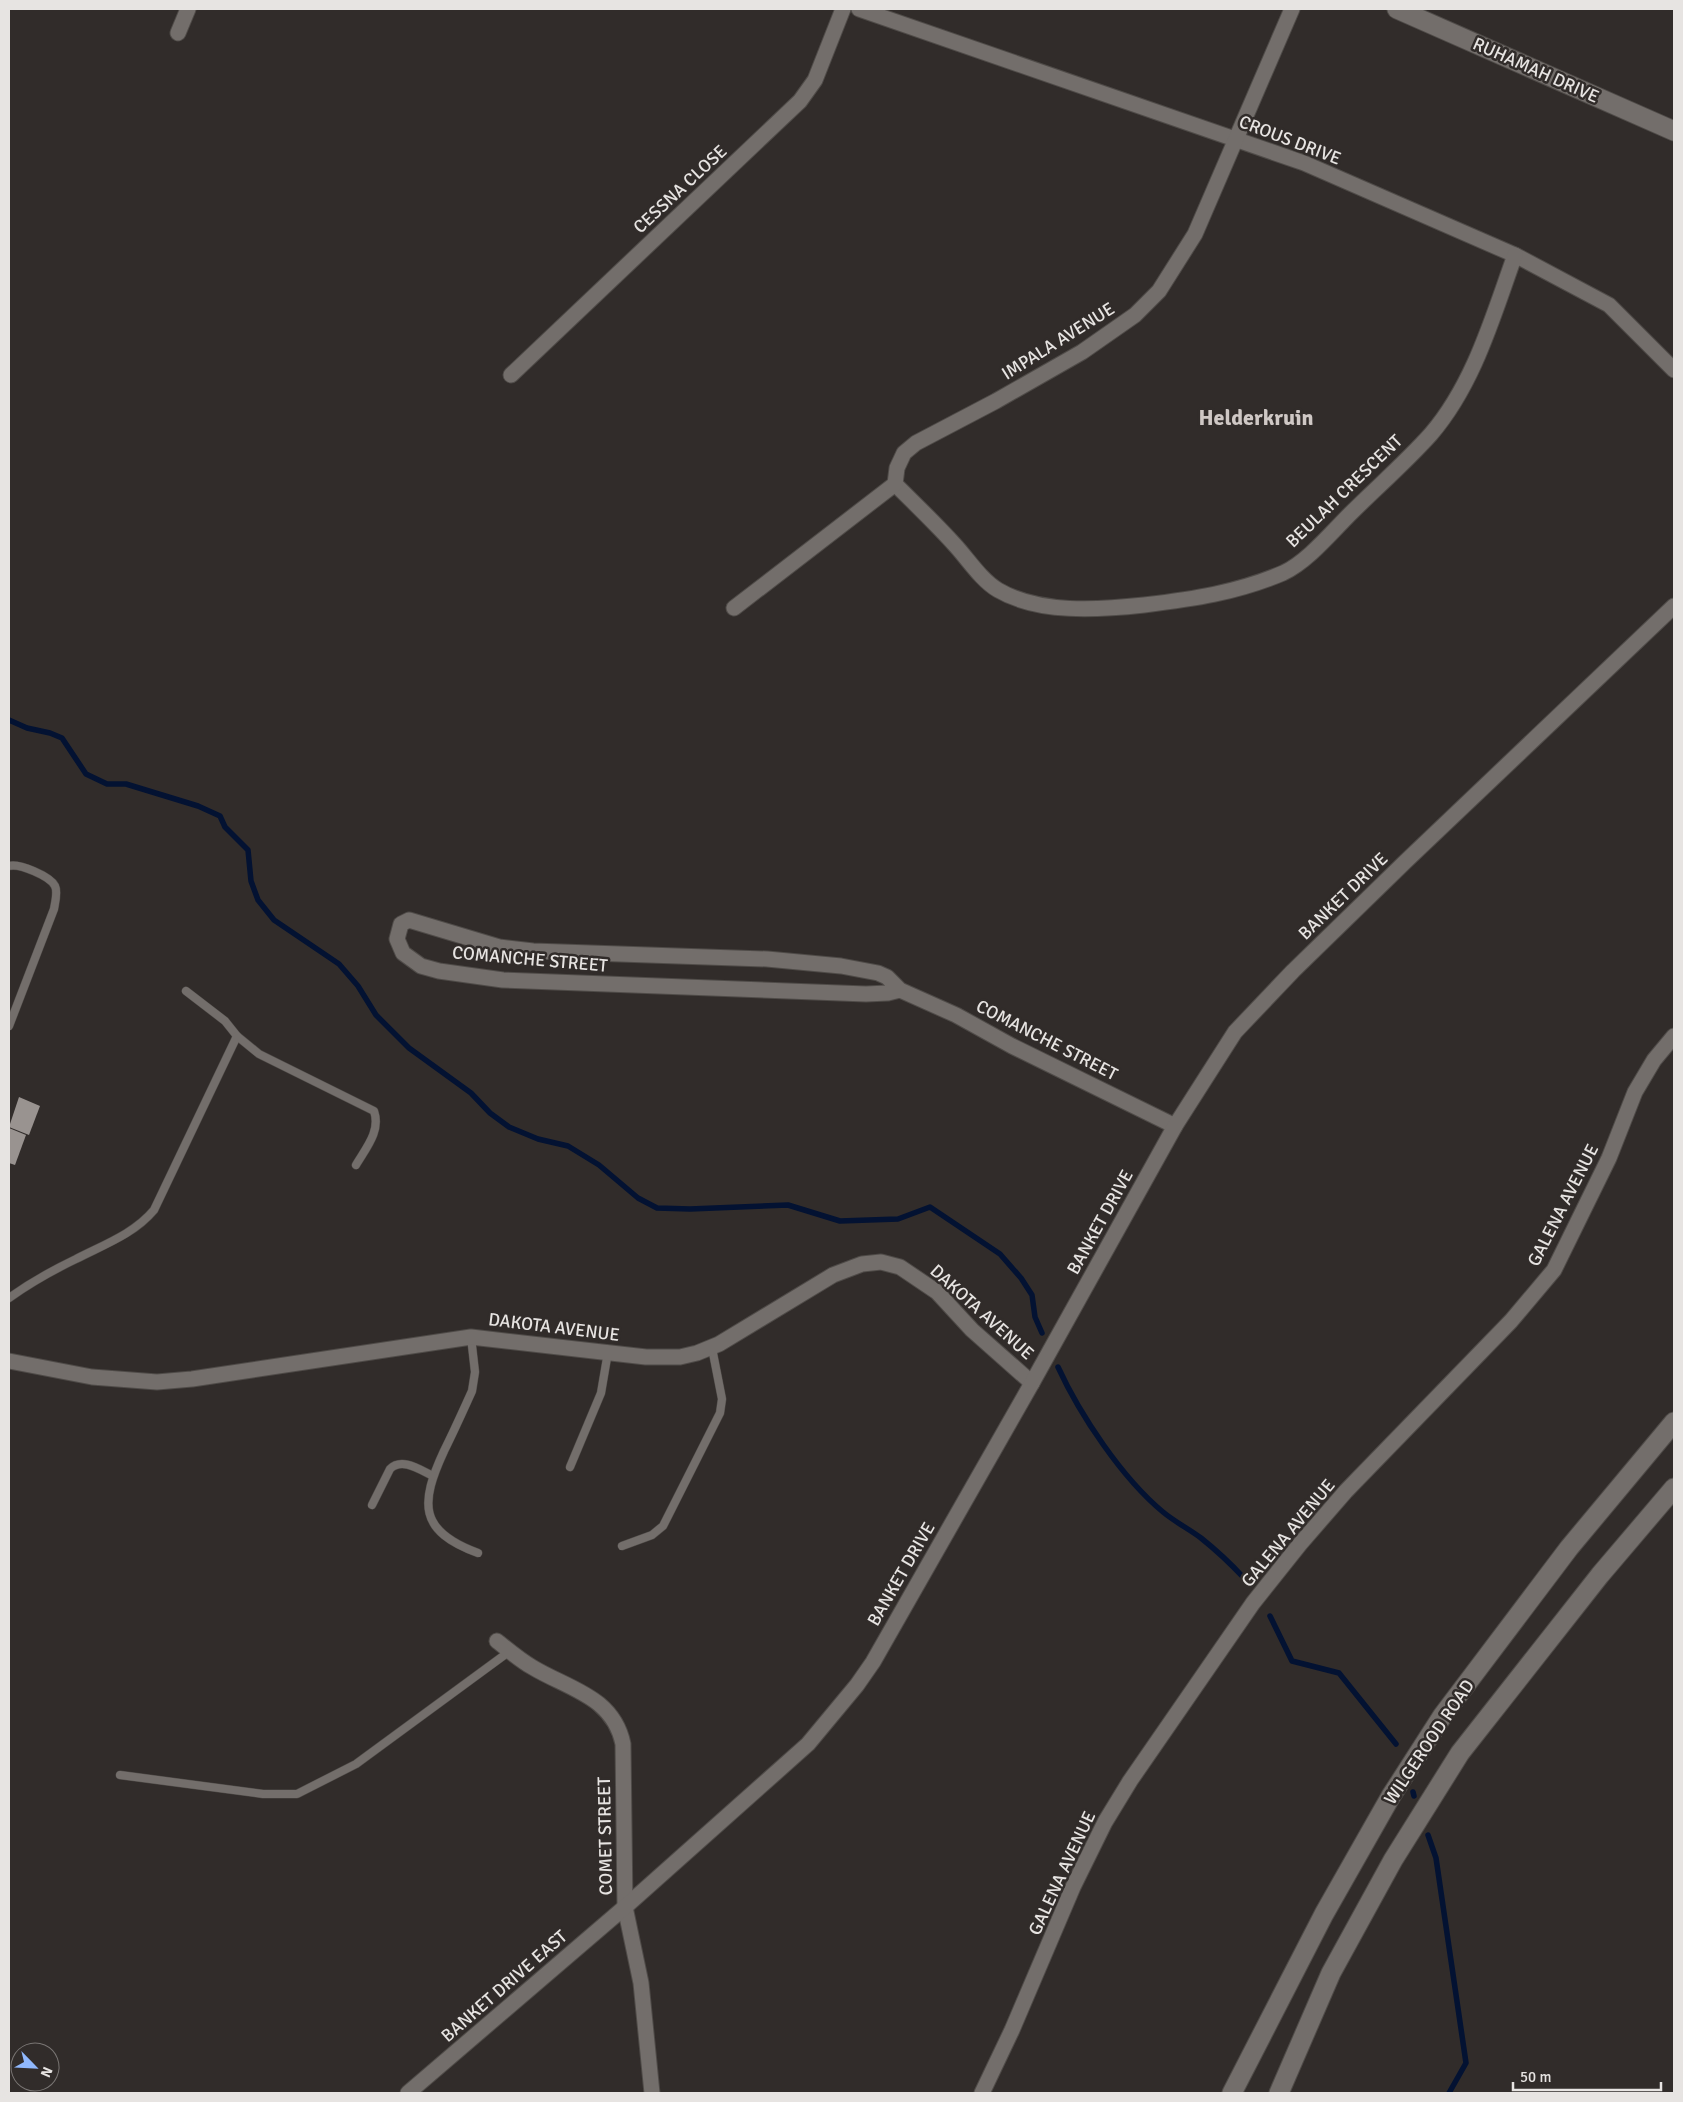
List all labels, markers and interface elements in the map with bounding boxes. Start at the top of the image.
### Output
street label: RUHAMAH DRIVE [1470,32,1602,108]
street label: CROUS DRIVE [1236,110,1344,170]
street label: CESSNA CLOSE [629,140,731,238]
street label: IMPALA AVENUE [997,297,1119,385]
district label: Helderkruin [1198,404,1314,431]
street label: BEULAH CRESCENT [1281,430,1407,552]
street label: BANKET DRIVE [1294,848,1392,944]
street label: COMANCHE STREET [451,941,609,977]
street label: COMANCHE STREET [973,995,1122,1085]
street label: GALENA AVENUE [1523,1140,1603,1270]
street label: BANKET DRIVE [1062,1166,1138,1278]
street label: DAKOTA AVENUE [926,1260,1038,1364]
street label: DAKOTA AVENUE [487,1308,621,1346]
street label: GALENA AVENUE [1236,1474,1340,1592]
street label: BANKET DRIVE [862,1518,940,1630]
street label: WILGEROOD ROAD [1379,1675,1479,1809]
street label: COMET STREET [593,1776,617,1895]
street label: GALENA AVENUE [1024,1808,1100,1938]
street label: BANKET DRIVE EAST [437,1925,572,2047]
north arrow [10,2042,60,2092]
scale bar [1513,2060,1660,2092]
text: N [37,2064,56,2080]
text: 50 m [1520,2068,1551,2086]

